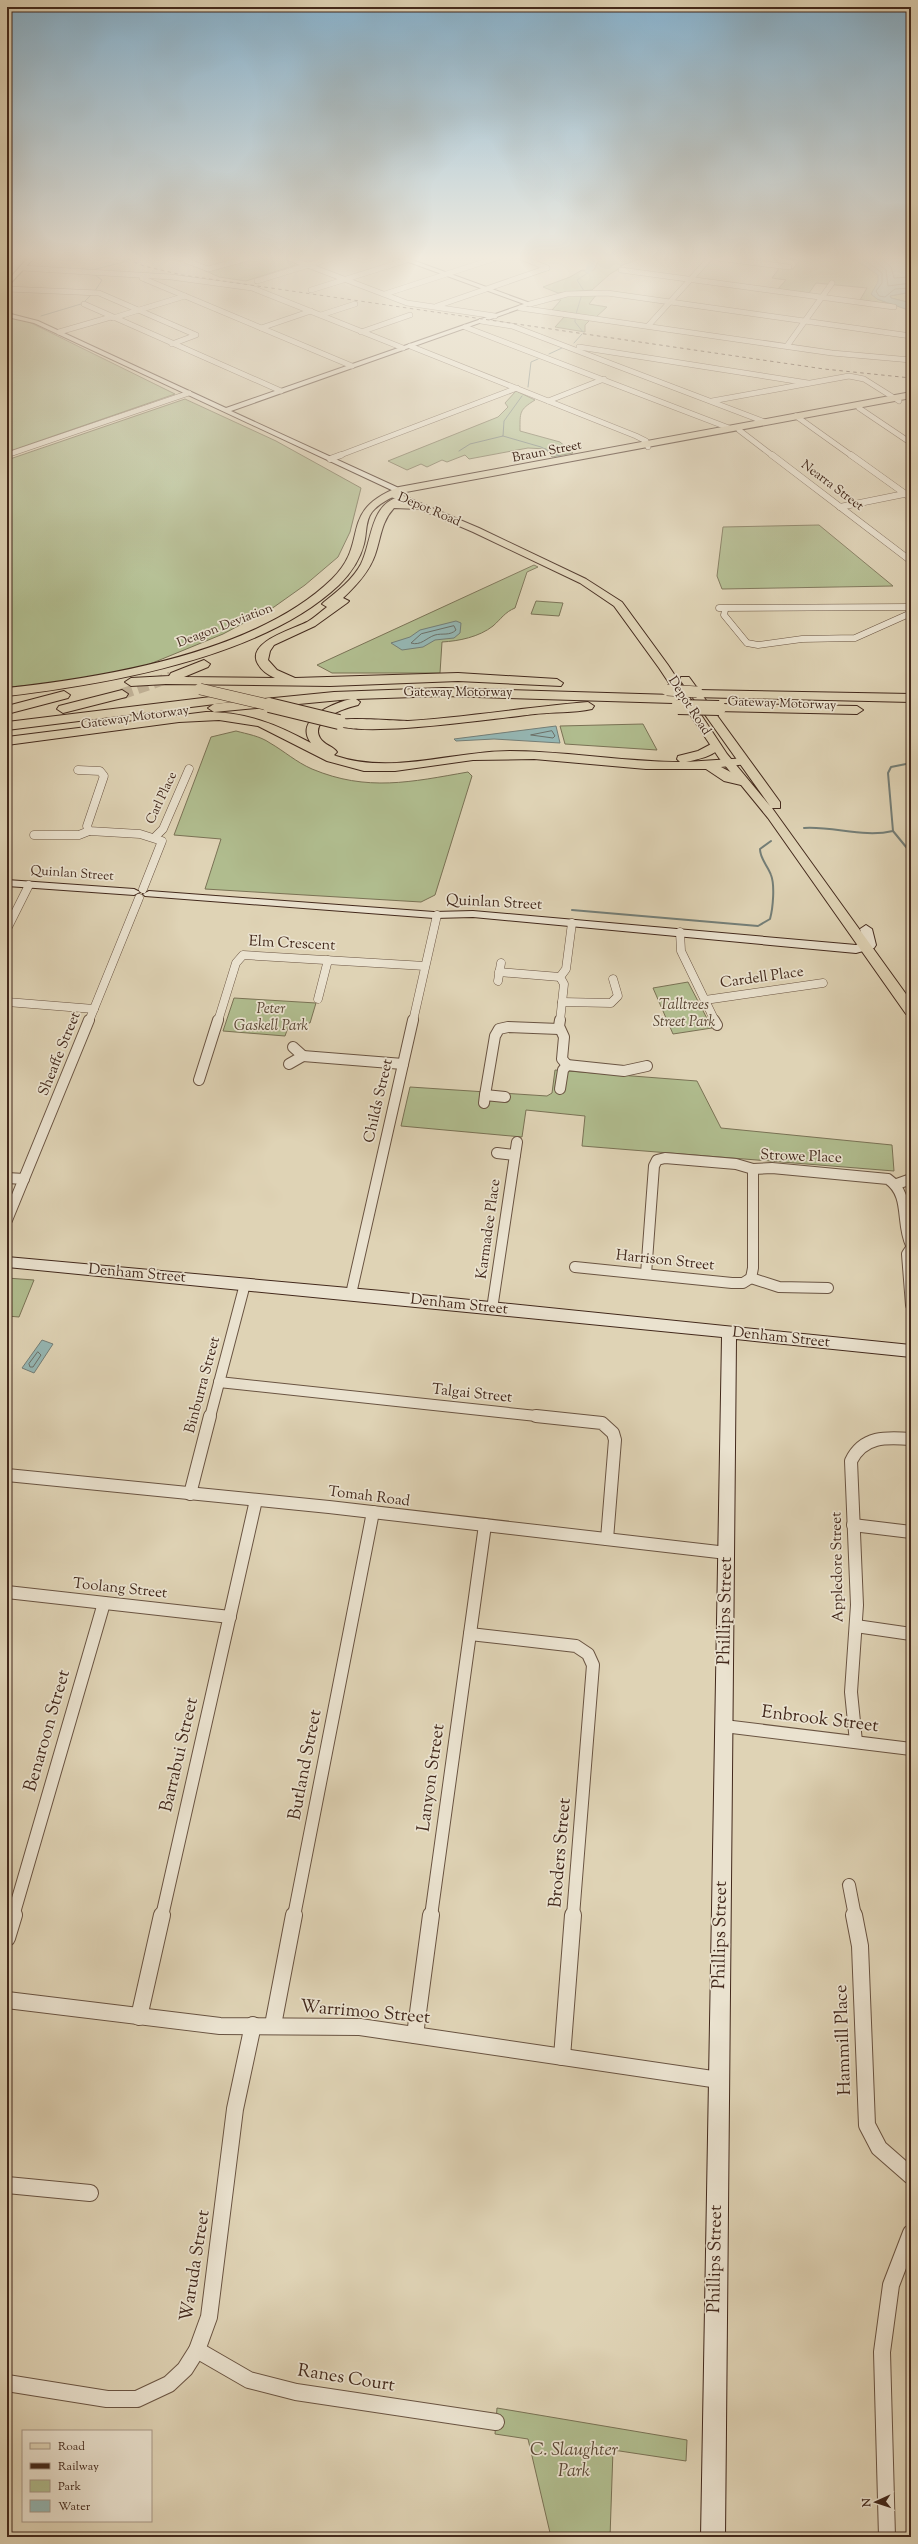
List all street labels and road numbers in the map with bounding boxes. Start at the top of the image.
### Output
street label: Braun Street [511,436,584,468]
street label: Nearra Street [797,457,867,516]
street label: Depot Road [395,489,464,532]
street label: Deagon Deviation [174,599,276,653]
street label: Depot Road [663,673,715,740]
street label: Gateway Motorway [404,684,513,702]
street label: Gateway Motorway [727,693,837,715]
street label: Gateway Motorway [80,701,191,734]
street label: Carl Place [142,769,182,827]
street label: Quinlan Street [30,862,115,886]
street label: Quinlan Street [445,890,543,916]
street label: Elm Crescent [248,931,336,957]
street label: Cardell Place [719,962,805,994]
street label: Sheaffe Street [34,1009,86,1099]
street label: Childs Street [359,1057,399,1145]
street label: Strowe Place [760,1145,842,1169]
street label: Karmadee Place [472,1178,506,1280]
street label: Harrison Street [615,1245,715,1277]
street label: Denham Street [87,1259,187,1289]
street label: Denham Street [409,1289,509,1321]
street label: Denham Street [731,1322,831,1354]
street label: Binburra Street [180,1334,226,1436]
street label: Talgai Street [431,1379,513,1409]
street label: Tomah Road [327,1482,412,1513]
street label: Appledore Street [827,1512,849,1622]
street label: Phillips Street [712,1557,740,1665]
street label: Toolang Street [72,1574,168,1604]
street label: Benaroon Street [18,1667,78,1795]
street label: Barrabui Street [154,1695,206,1815]
street label: Enbrook Street [760,1700,880,1740]
street label: Butland Street [283,1707,329,1823]
street label: Lanyon Street [412,1722,452,1834]
street label: Broders Street [543,1797,579,1909]
street label: Phillips Street [707,1881,735,1989]
street label: Hammill Place [829,1984,859,2096]
street label: Warrimoo Street [299,1994,431,2032]
street label: Phillips Street [702,2205,730,2313]
street label: Waruda Street [174,2208,218,2324]
street label: Ranes Court [296,2358,396,2400]

